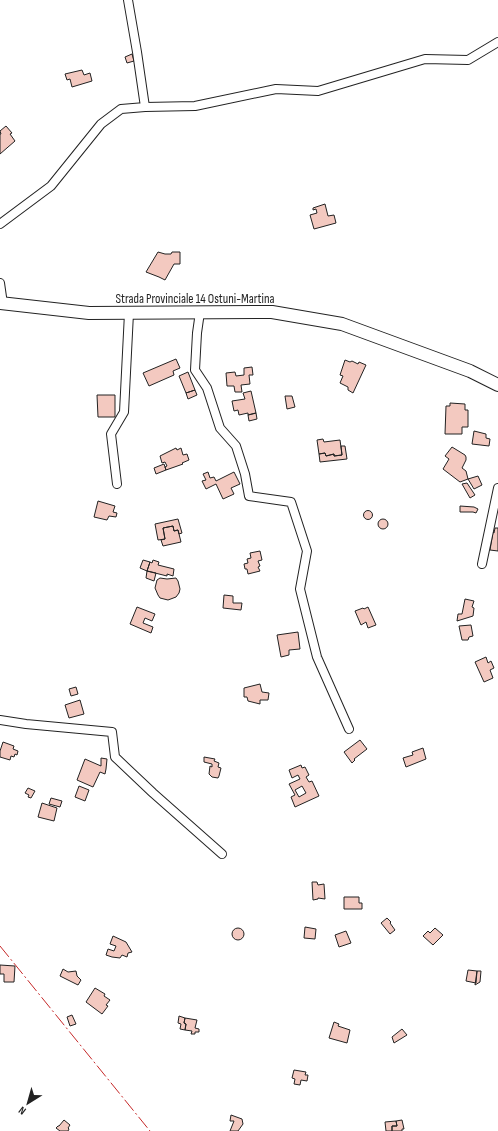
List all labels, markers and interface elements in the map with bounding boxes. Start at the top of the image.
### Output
street label: Strada Provinciale 14 Ostuni-Martina [115,291,275,307]
north arrow [8,1083,48,1123]
text: N [16,1104,29,1118]

